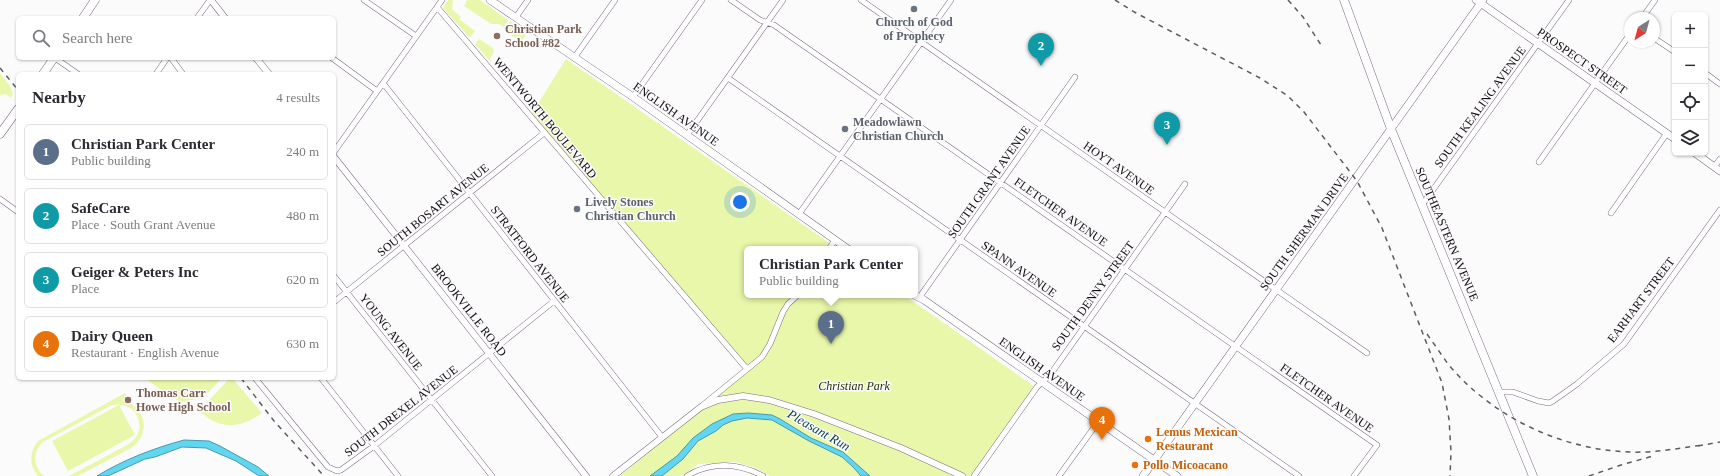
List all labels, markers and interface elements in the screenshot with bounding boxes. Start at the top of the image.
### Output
marker: Church of God of Prophecy [909,4,919,14]
north arrow [1624,12,1660,48]
map controls [1672,12,1708,156]
button: + [1672,12,1708,48]
place label: Church of God of Prophecy [875,15,953,43]
search box [16,16,336,60]
place label: Christian Park School #82 [505,22,582,50]
street label: PROSPECT STREET [1535,25,1630,98]
icon: search [30,27,52,49]
text: Search here [62,30,132,46]
marker: Christian Park School #82 [492,31,502,41]
pin: 2 [1028,33,1054,66]
street label: SOUTH KEALING AVENUE [1431,44,1529,170]
button: − [1672,48,1708,84]
street label: WENTWORTH BOULEVARD [490,55,600,182]
street label: ENGLISH AVENUE [630,79,722,149]
button: locate [1672,84,1708,120]
text: Nearby [32,88,86,107]
text: 4 results [276,90,320,105]
pin: 3 [1154,112,1180,145]
place label: Meadowlawn Christian Church [853,115,944,143]
button: layers [1672,120,1708,156]
street label: SOUTH GRANT AVENUE [945,123,1033,241]
marker: Meadowlawn Christian Church [840,124,850,134]
text: Christian Park Center [71,136,215,152]
street label: HOYT AVENUE [1081,138,1157,198]
text: 1 [43,144,49,159]
text: 240 m [286,144,319,159]
text: Public building [71,153,151,168]
street label: SOUTH BOSART AVENUE [374,161,492,259]
street label: SOUTHEASTERN AVENUE [1412,165,1482,303]
street label: SOUTH SHERMAN DRIVE [1257,171,1351,293]
street label: FLETCHER AVENUE [1012,174,1110,250]
your location [730,192,750,212]
place label: Lively Stones Christian Church [585,195,676,223]
text: SafeCare [71,200,130,216]
street label: STRATFORD AVENUE [488,203,572,305]
marker: Lively Stones Christian Church [572,204,582,214]
text: 2 [43,208,49,223]
text: 480 m [286,208,319,223]
text: Place · South Grant Avenue [71,217,215,232]
street label: SPANN AVENUE [979,238,1059,300]
street label: SOUTH DENNY STREET [1049,238,1138,353]
popup [744,246,918,298]
street label: EARHART STREET [1604,254,1678,345]
text: Christian Park Center [759,256,903,272]
street label: BROOKVILLE ROAD [428,261,510,359]
text: Geiger & Peters Inc [71,264,199,280]
text: 3 [43,272,49,287]
text: 620 m [286,272,319,287]
text: Public building [759,273,839,288]
text: Place [71,281,99,296]
street label: YOUNG AVENUE [357,291,425,373]
pin: 1 [818,311,844,344]
text: Dairy Queen [71,328,153,344]
street label: ENGLISH AVENUE [996,334,1088,404]
text: 4 [43,336,49,351]
text: 630 m [286,336,319,351]
text: Restaurant · English Avenue [71,345,219,360]
street label: FLETCHER AVENUE [1278,360,1376,436]
street label: SOUTH DREXEL AVENUE [342,362,460,460]
park label: Christian Park [818,379,891,393]
place label: Thomas Carr Howe High School [136,386,231,414]
marker: Thomas Carr Howe High School [123,395,133,405]
water label: Pleasant Run [784,406,853,454]
pin: 4 [1089,407,1115,440]
place label: Lemus Mexican Restaurant [1156,425,1238,453]
marker: Lemus Mexican Restaurant [1143,434,1153,444]
place label: Pollo Micoacano [1143,458,1228,472]
marker: Pollo Micoacano [1130,460,1140,470]

